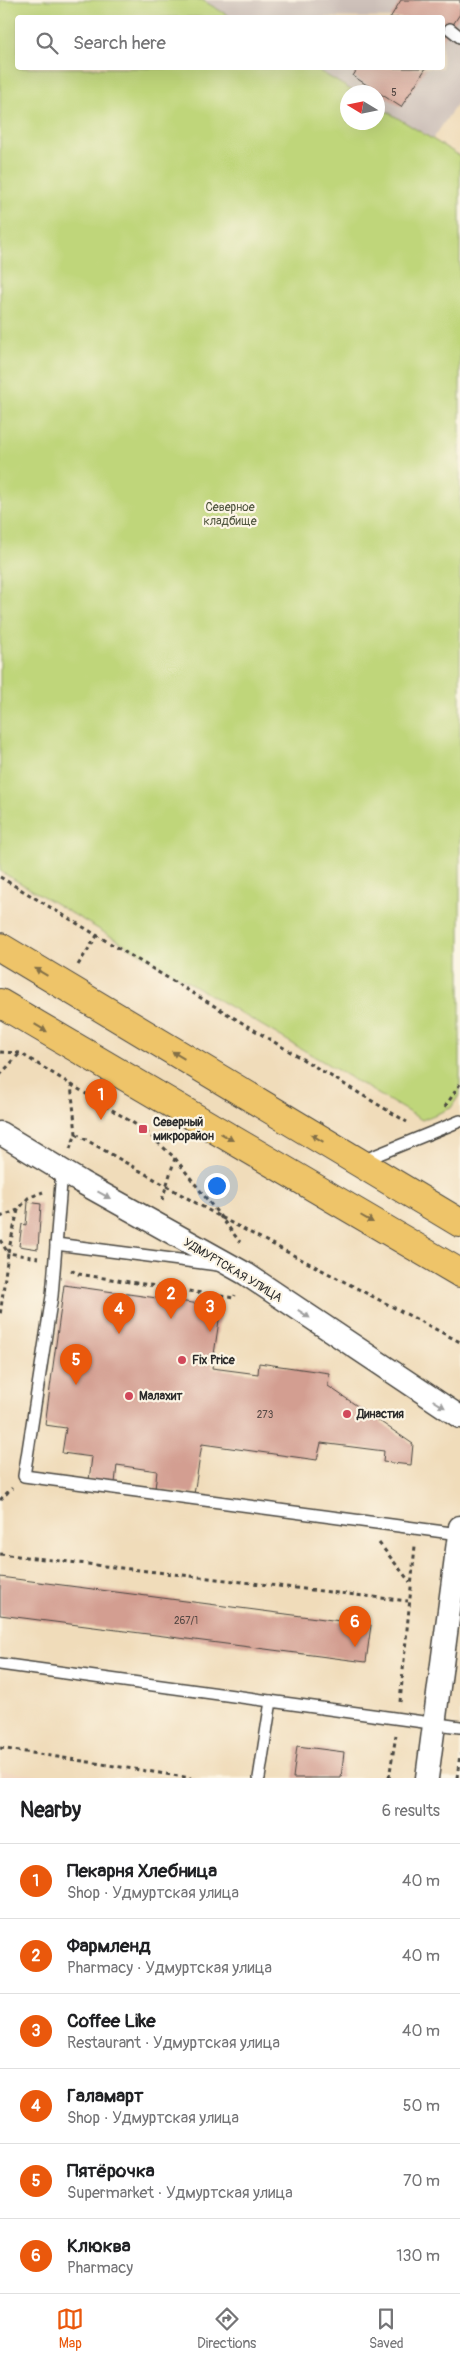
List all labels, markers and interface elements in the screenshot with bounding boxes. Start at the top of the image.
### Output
search box [15,15,445,70]
icon: search [33,29,61,57]
text: Search here [73,31,166,55]
north arrow [340,85,385,130]
house number: 5 [391,87,397,99]
park label: Северное кладбище [203,500,257,529]
one-way arrow [34,967,47,976]
one-way arrow [35,1024,48,1033]
one-way arrow [171,1050,184,1059]
pin: 1 [85,1079,117,1120]
place label: Северный микрорайон [153,1115,214,1144]
marker: Северный микрорайон [137,1123,149,1135]
one-way arrow [221,1132,234,1141]
one-way arrow [311,1133,324,1142]
your location [204,1173,230,1199]
one-way arrow [98,1191,111,1200]
one-way arrow [360,1215,375,1223]
street label: УДМУРТСКАЯ УЛИЦА [181,1235,285,1306]
pin: 2 [155,1278,187,1319]
pin: 3 [194,1291,226,1332]
pin: 4 [103,1293,135,1334]
one-way arrow [298,1309,311,1319]
pin: 5 [60,1344,92,1385]
place label: Fix Price [192,1353,236,1368]
marker: Fix Price [176,1354,188,1366]
place label: Малахит [139,1389,183,1404]
marker: Малахит [123,1390,135,1402]
one-way arrow [433,1400,446,1409]
place label: Династия [356,1407,404,1422]
marker: Династия [341,1408,353,1420]
house number: 273 [257,1409,274,1421]
pin: 6 [339,1606,371,1647]
house number: 267/1 [174,1615,198,1627]
text: Nearby [20,1797,81,1824]
text: 6 results [382,1801,440,1821]
text: Пекарня Хлебница [67,1859,217,1883]
text: 1 [33,1871,39,1891]
text: 40 m [402,1871,440,1891]
text: Shop · Удмуртская улица [67,1883,239,1903]
text: Фармленд [67,1934,150,1958]
text: 2 [32,1946,40,1966]
text: 40 m [402,1946,440,1966]
text: Pharmacy · Удмуртская улица [67,1958,272,1978]
text: Coffee Like [67,2009,156,2033]
text: 3 [32,2021,40,2041]
text: 40 m [402,2021,440,2041]
text: Restaurant · Удмуртская улица [67,2033,280,2053]
text: Галамарт [67,2084,144,2108]
text: 4 [31,2096,41,2116]
text: 50 m [403,2096,440,2116]
text: Shop · Удмуртская улица [67,2108,239,2128]
text: Пятёрочка [67,2159,155,2183]
text: 5 [32,2171,40,2191]
text: 70 m [403,2171,440,2191]
text: Supermarket · Удмуртская улица [67,2183,293,2203]
text: Клюква [67,2234,131,2258]
text: 6 [31,2246,41,2266]
text: 130 m [396,2246,440,2266]
text: Pharmacy [67,2258,133,2278]
tab: Map [56,2305,84,2352]
tab: Directions [197,2305,256,2352]
tab: Saved [369,2305,404,2352]

